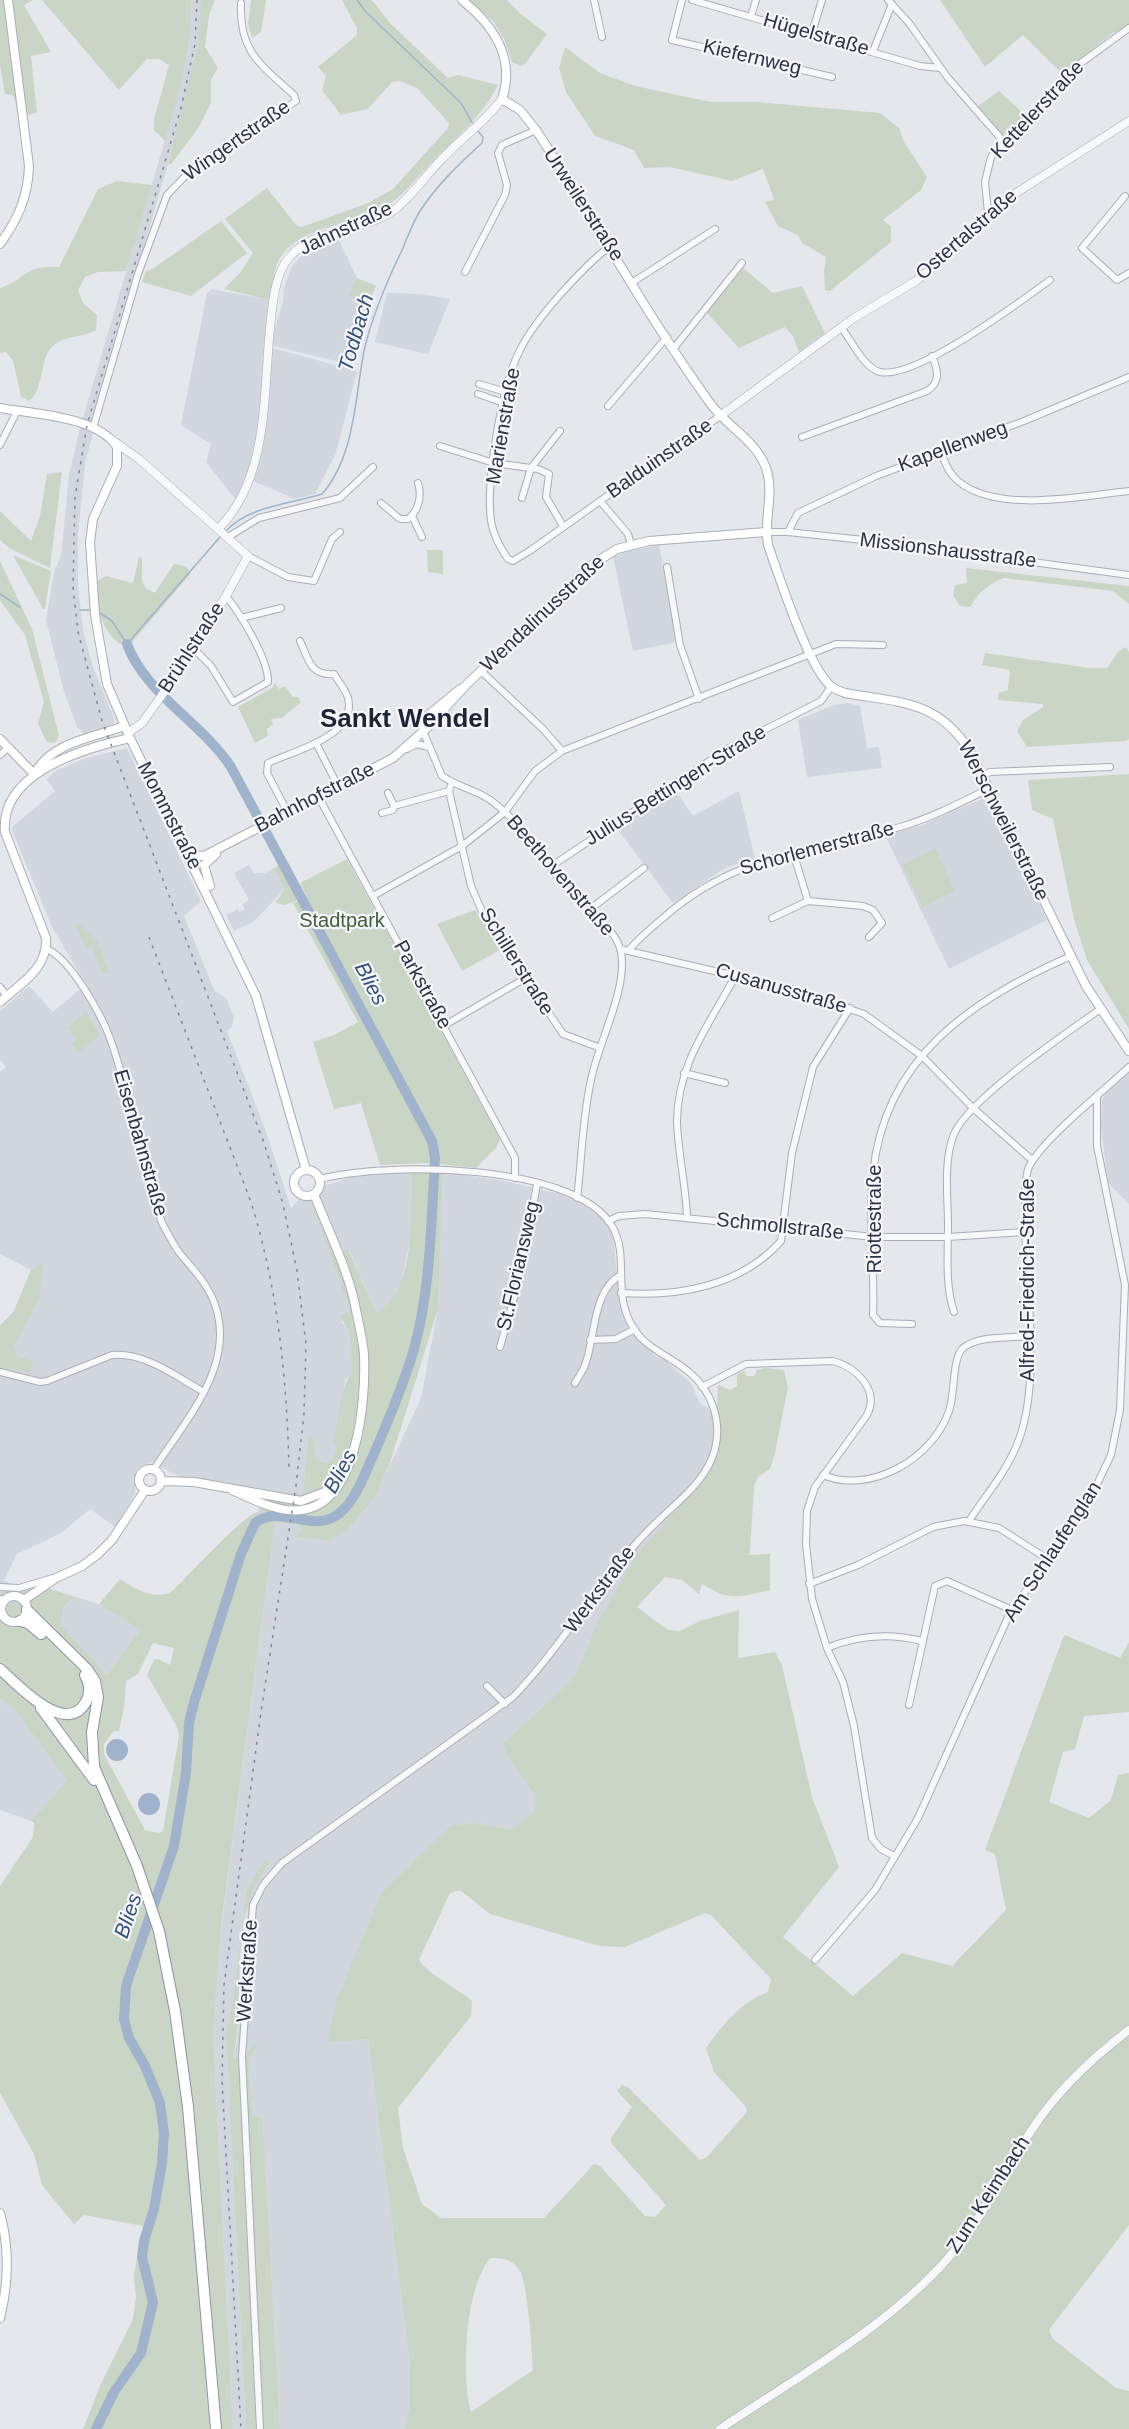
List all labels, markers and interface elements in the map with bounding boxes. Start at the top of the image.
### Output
street label: Hügelstraße [760,8,872,62]
street label: Kiefernweg [701,35,803,81]
street label: Kettelerstraße [986,56,1090,164]
street label: Wingertstraße [179,95,295,187]
street label: Urweilerstraße [538,144,628,266]
street label: Ostertalstraße [911,184,1023,286]
street label: Jahnstraße [296,197,396,261]
water label: Todbach [334,291,380,375]
street label: Marienstraße [482,366,526,486]
street label: Balduinstraße [603,414,717,504]
street label: Kapellenweg [895,416,1011,478]
street label: Missionshausstraße [858,528,1038,574]
street label: Wendalinusstraße [476,550,610,678]
street label: Brühlstraße [154,598,230,698]
district label: Sankt Wendel [320,704,490,736]
street label: Julius-Bettingen-Straße [581,720,771,852]
street label: Werschweilerstraße [952,737,1054,905]
street label: Mommstraße [132,758,206,874]
street label: Bahnhofstraße [251,758,379,838]
street label: Beethovenstraße [501,811,619,941]
street label: Schorlemerstraße [737,817,897,881]
street label: Schillerstraße [473,904,559,1020]
park label: Stadtpark [299,909,385,933]
street label: Parkstraße [388,936,456,1034]
water label: Blies [348,958,392,1010]
street label: Cusanusstraße [713,959,849,1019]
street label: Eisenbahnstraße [108,1067,172,1219]
street label: Riottestraße [863,1165,887,1273]
street label: Alfred-Friedrich-Straße [1016,1178,1040,1382]
street label: St.Floriansweg [492,1199,546,1333]
street label: Schmollstraße [715,1208,845,1246]
water label: Blies [319,1446,363,1498]
street label: Am Schlaufenglan [999,1477,1107,1627]
street label: Werkstraße [559,1542,641,1638]
water label: Blies [110,1890,148,1942]
street label: Werkstraße [232,1919,264,2023]
street label: Zum Keimbach [942,2132,1036,2258]

